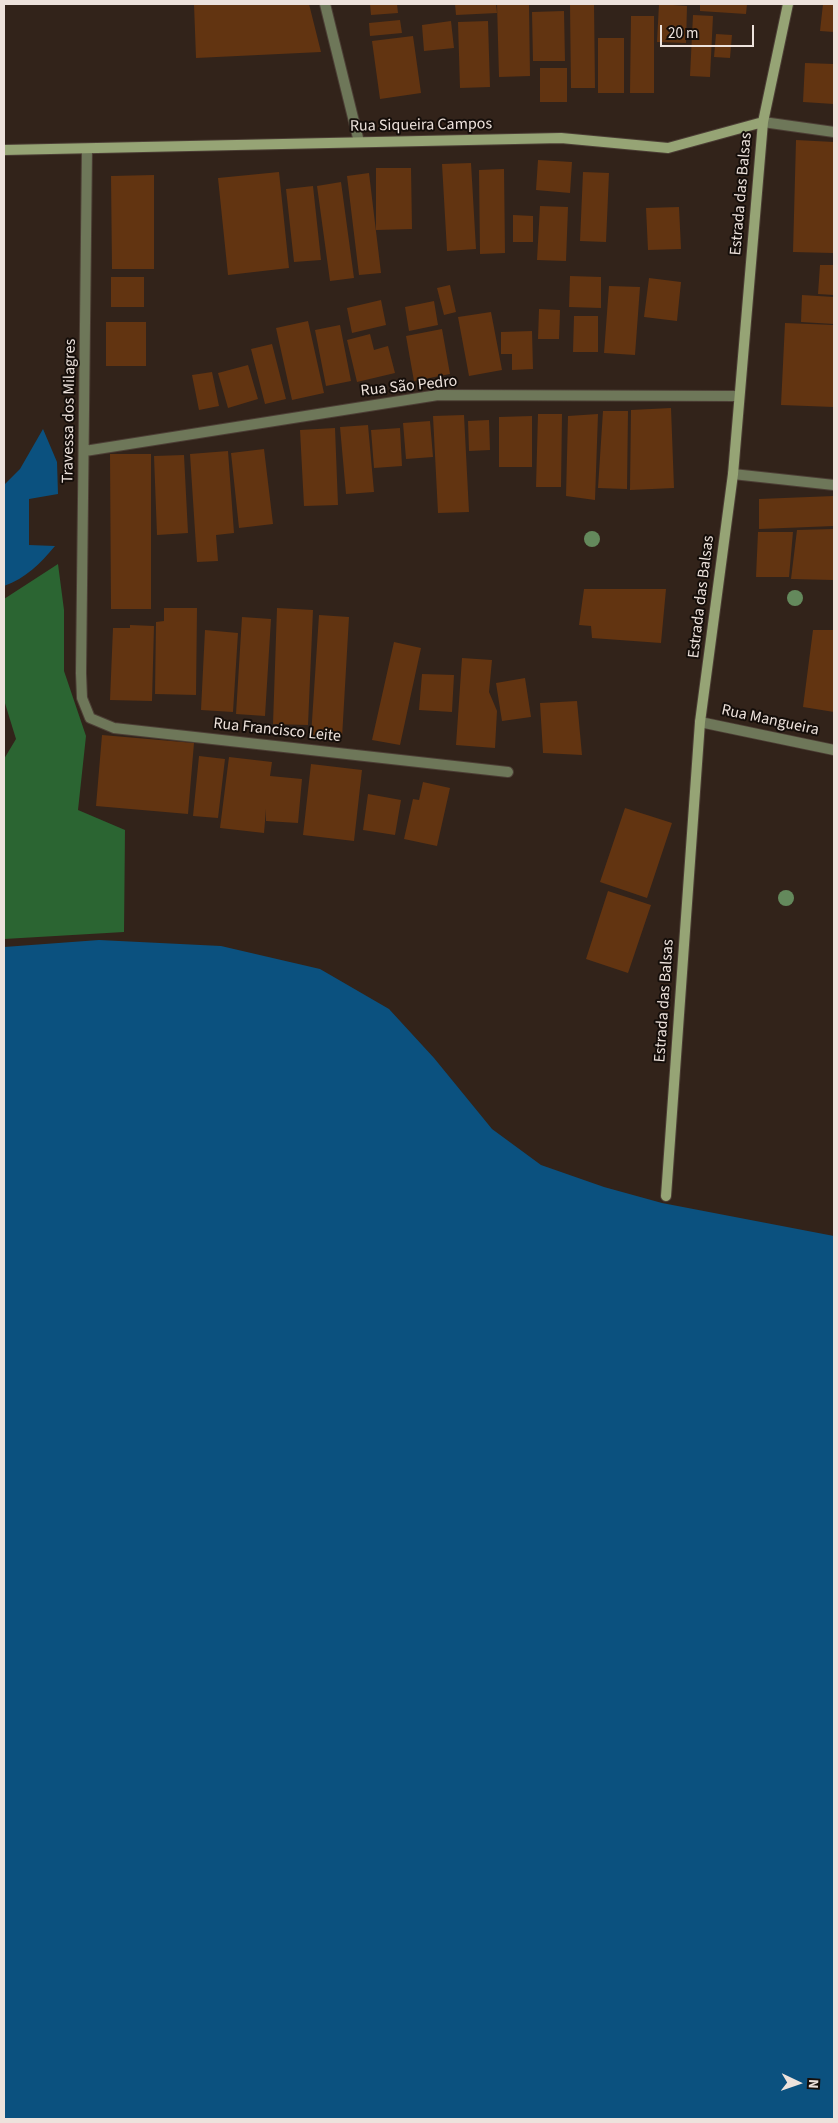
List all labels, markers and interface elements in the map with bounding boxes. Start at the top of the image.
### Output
scale bar [663,15,757,47]
text: 20 m [668,23,698,44]
street label: Rua Siqueira Campos [350,115,492,137]
street label: Estrada das Balsas [727,132,757,256]
street label: Travessa dos Milagres [59,339,81,483]
street label: Rua São Pedro [360,372,458,402]
street label: Estrada das Balsas [685,535,719,659]
street label: Rua Mangueira [719,701,821,741]
street label: Rua Francisco Leite [212,715,342,747]
street label: Estrada das Balsas [651,939,679,1063]
north arrow [773,2058,823,2108]
text: N [803,2079,823,2089]

